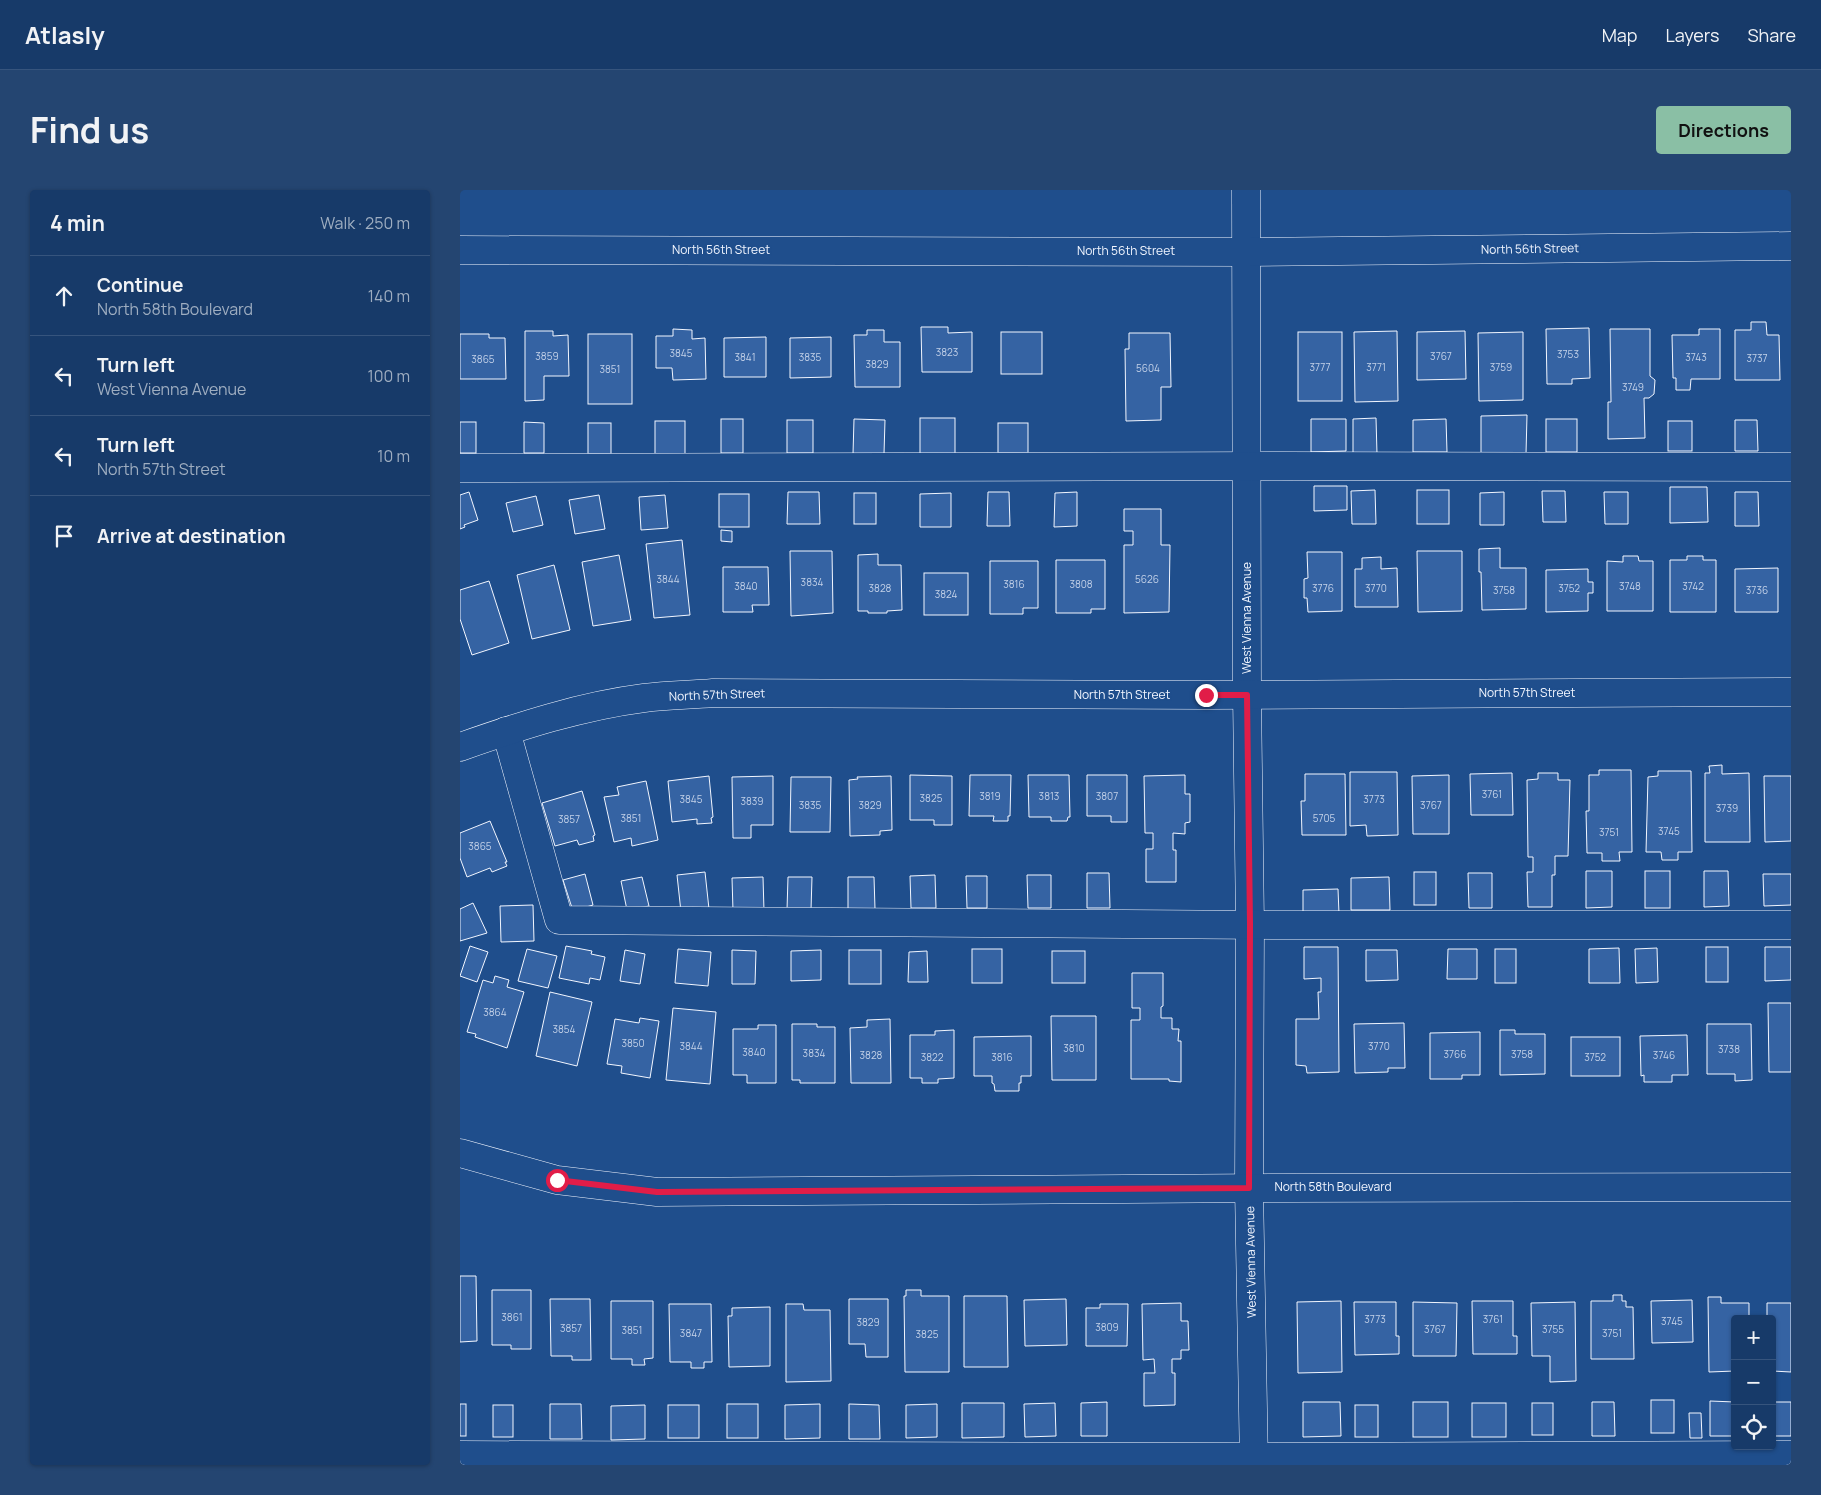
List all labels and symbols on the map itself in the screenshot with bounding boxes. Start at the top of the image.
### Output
street label: North 56th Street [1481,239,1579,258]
street label: North 56th Street [672,241,770,258]
street label: North 56th Street [1077,242,1175,259]
house number: 3823 [936,345,958,359]
house number: 3845 [669,346,693,360]
house number: 3753 [1557,347,1579,361]
house number: 3859 [535,349,559,363]
house number: 3767 [1430,349,1452,363]
house number: 3841 [734,350,756,364]
house number: 3835 [799,350,822,364]
house number: 3743 [1685,350,1707,364]
house number: 3737 [1746,351,1768,365]
house number: 3865 [471,352,495,366]
house number: 3829 [865,357,889,371]
house number: 3777 [1309,360,1331,374]
house number: 3771 [1366,360,1386,374]
house number: 3759 [1490,360,1512,374]
house number: 5604 [1136,361,1160,375]
house number: 3851 [599,362,621,376]
house number: 3749 [1622,380,1644,394]
street label: West Vienna Avenue [1238,562,1255,674]
house number: 3844 [656,572,680,586]
house number: 5626 [1135,572,1159,586]
house number: 3834 [801,575,823,589]
house number: 3816 [1003,577,1025,591]
house number: 3808 [1069,577,1093,591]
house number: 3840 [734,579,758,593]
house number: 3748 [1619,579,1641,593]
house number: 3742 [1682,579,1704,593]
house number: 3828 [869,581,892,595]
house number: 3776 [1312,581,1334,595]
house number: 3770 [1365,581,1387,595]
house number: 3752 [1558,581,1580,595]
house number: 3758 [1493,583,1515,597]
house number: 3736 [1746,583,1768,597]
house number: 3824 [935,587,957,601]
street label: North 57th Street [668,684,766,705]
route end [1195,684,1218,707]
street label: North 57th Street [1479,684,1575,701]
street label: North 57th Street [1074,686,1170,703]
house number: 3761 [1482,787,1502,801]
house number: 3819 [979,789,1001,803]
house number: 3813 [1039,789,1059,803]
house number: 3807 [1096,789,1118,803]
house number: 3825 [920,791,943,805]
house number: 3845 [679,792,703,806]
house number: 3773 [1363,792,1385,806]
house number: 3839 [740,794,764,808]
house number: 3835 [799,798,822,812]
house number: 3829 [858,798,882,812]
house number: 3767 [1420,798,1442,812]
house number: 3739 [1716,801,1738,815]
house number: 3851 [620,811,642,825]
house number: 5705 [1313,811,1336,825]
house number: 3857 [558,812,580,826]
house number: 3745 [1658,824,1680,838]
house number: 3751 [1599,825,1619,839]
house number: 3865 [468,839,492,853]
house number: 3864 [483,1005,507,1019]
house number: 3854 [552,1022,576,1036]
house number: 3850 [621,1036,645,1050]
house number: 3844 [679,1039,703,1053]
house number: 3770 [1368,1039,1390,1053]
house number: 3810 [1063,1041,1085,1055]
house number: 3738 [1718,1042,1740,1056]
house number: 3840 [742,1045,766,1059]
house number: 3834 [803,1046,825,1060]
house number: 3766 [1444,1047,1466,1061]
house number: 3758 [1511,1047,1533,1061]
house number: 3828 [860,1048,883,1062]
house number: 3746 [1653,1048,1675,1062]
house number: 3822 [921,1050,944,1064]
house number: 3816 [991,1050,1013,1064]
house number: 3752 [1584,1050,1606,1064]
route start [546,1169,569,1192]
street label: North 58th Boulevard [1274,1178,1392,1195]
street label: West Vienna Avenue [1241,1206,1260,1318]
house number: 3861 [501,1310,523,1324]
house number: 3773 [1364,1312,1386,1326]
house number: 3761 [1483,1312,1503,1326]
house number: 3745 [1661,1314,1683,1328]
house number: 3829 [856,1315,880,1329]
house number: 3809 [1095,1320,1119,1334]
house number: 3857 [560,1321,582,1335]
house number: 3767 [1424,1322,1446,1336]
house number: 3755 [1542,1322,1564,1336]
house number: 3851 [621,1323,643,1337]
house number: 3847 [680,1326,702,1340]
house number: 3751 [1602,1326,1622,1340]
house number: 3825 [916,1327,939,1341]

